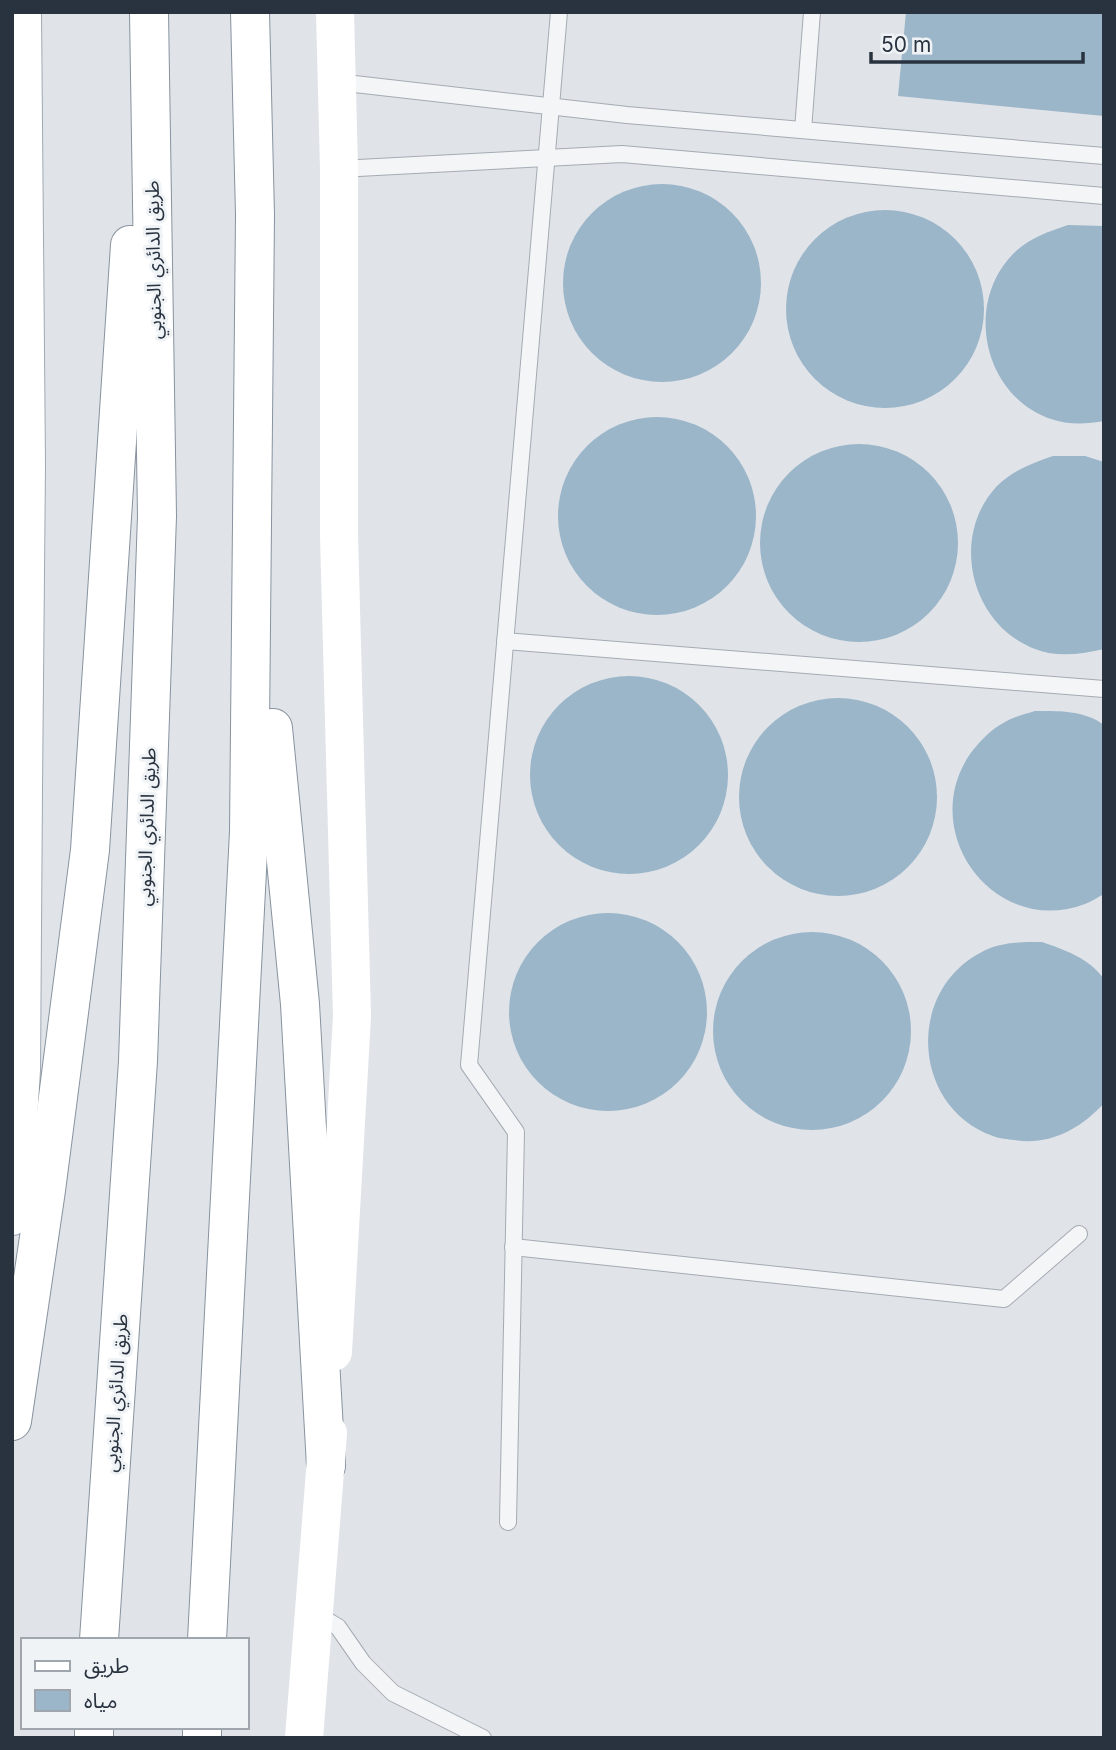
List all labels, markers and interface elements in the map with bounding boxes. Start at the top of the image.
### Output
scale bar [871,21,1083,65]
text: 50 m [881,32,931,57]
street label: طريق الدائري الجنوبي [141,180,170,340]
street label: طريق الدائري الجنوبي [132,747,164,907]
street label: طريق الدائري الجنوبي [98,1313,136,1473]
legend [21,1638,248,1729]
text: طريق [84,1653,129,1679]
text: مياه [84,1688,117,1713]

